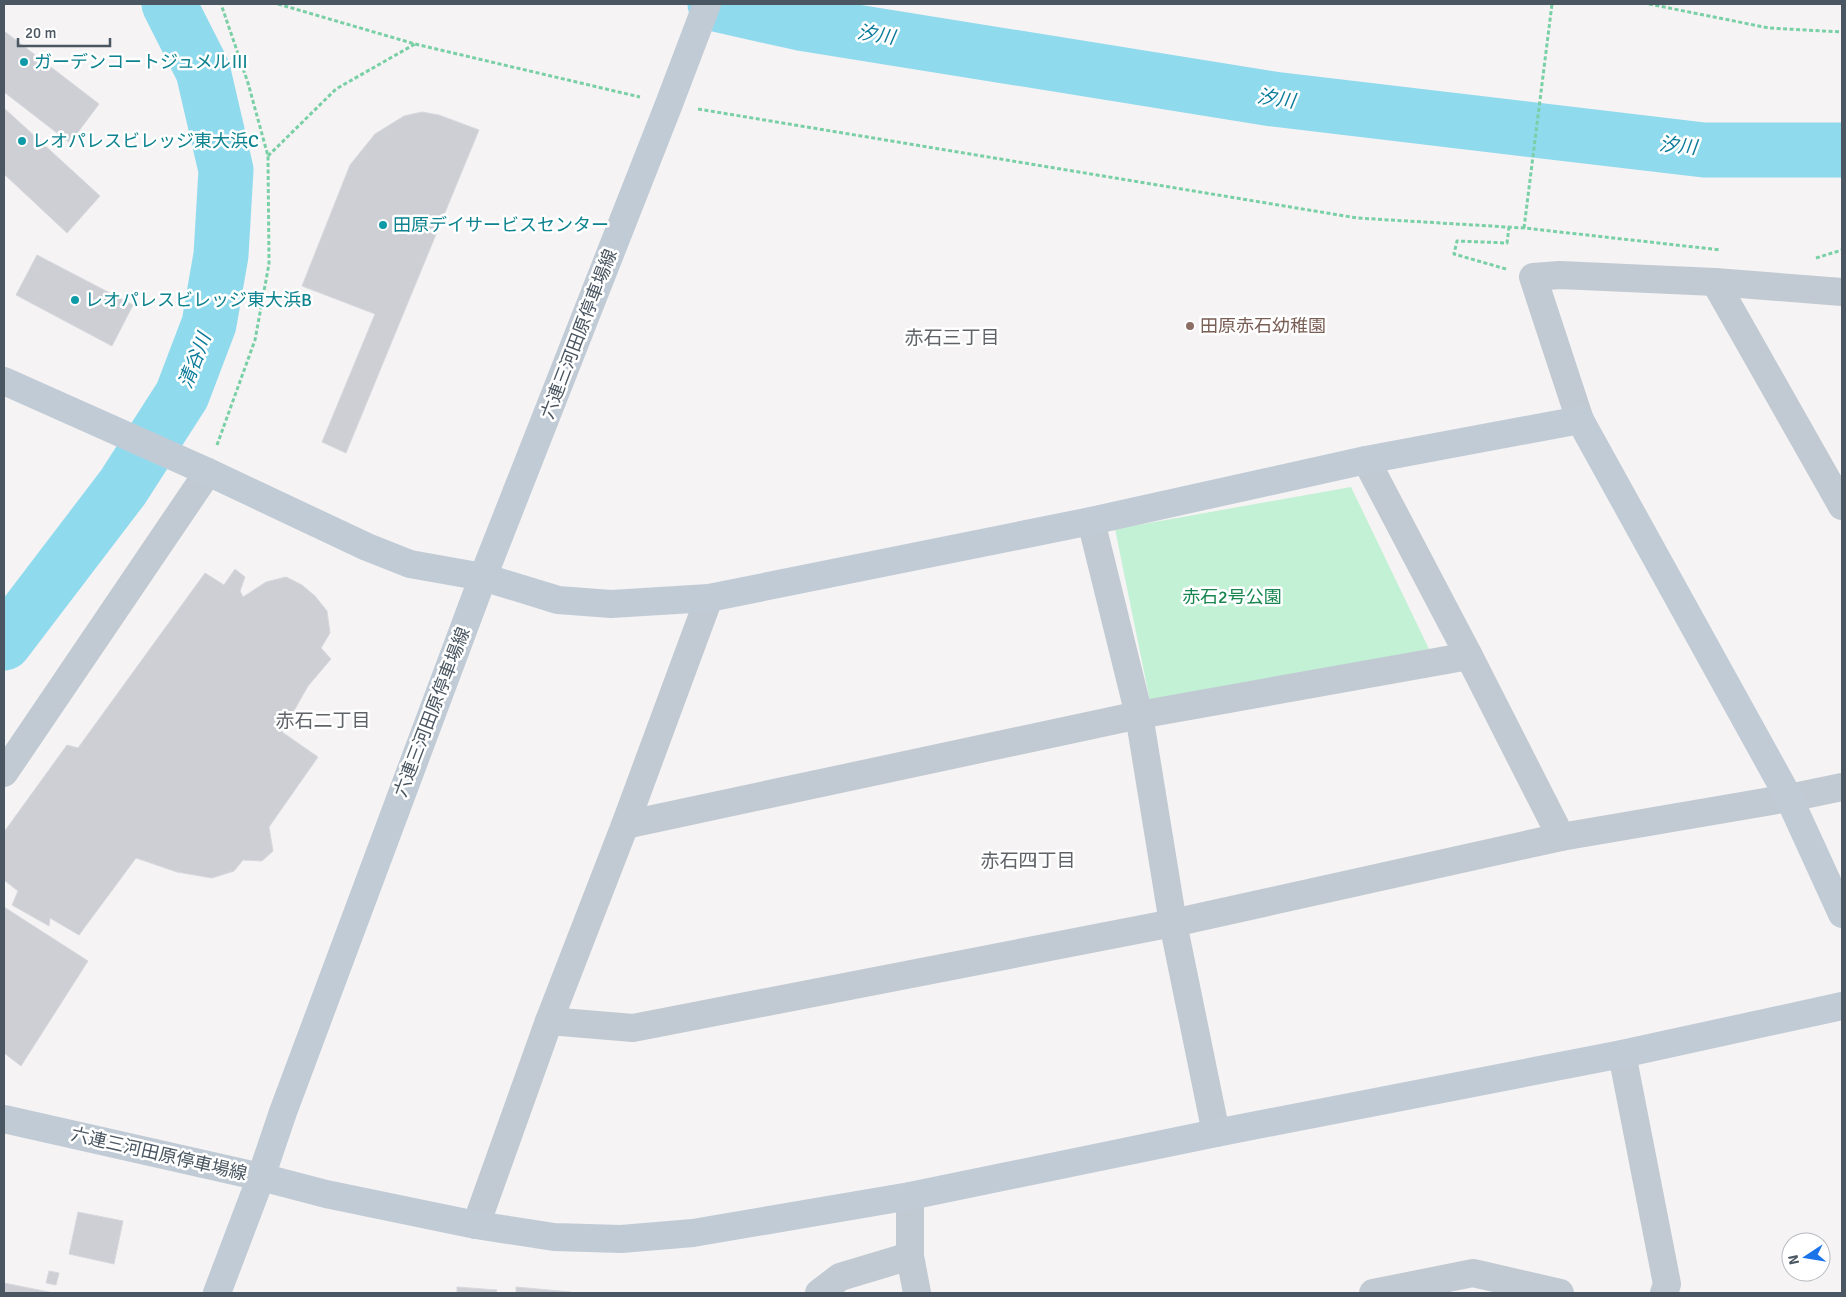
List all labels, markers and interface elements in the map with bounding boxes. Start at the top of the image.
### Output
scale bar [18,15,110,47]
water label: 汐川 [855,20,899,50]
text: 20 m [25,24,56,42]
place label: ガーデンコートジュメルⅢ [34,51,249,73]
marker: ガーデンコートジュメルⅢ [18,56,30,68]
water label: 汐川 [1256,84,1298,114]
place label: レオパレスビレッジ東大浜C [32,130,259,152]
water label: 汐川 [1658,132,1700,160]
marker: レオパレスビレッジ東大浜C [16,135,28,147]
place label: 田原デイサービスセンター [393,214,609,236]
marker: 田原デイサービスセンター [377,219,389,231]
street label: 六連三河田原停車場線 [536,246,622,422]
place label: レオパレスビレッジ東大浜B [85,289,312,311]
marker: レオパレスビレッジ東大浜B [69,294,81,306]
place label: 田原赤石幼稚園 [1200,315,1326,337]
marker: 田原赤石幼稚園 [1184,320,1196,332]
district label: 赤石三丁目 [904,326,1000,350]
water label: 清谷川 [174,328,217,392]
park label: 赤石2号公園 [1182,586,1282,608]
street label: 六連三河田原停車場線 [389,624,475,800]
district label: 赤石二丁目 [275,709,371,733]
district label: 赤石四丁目 [980,849,1076,873]
street label: 六連三河田原停車場線 [69,1123,249,1185]
north arrow [1781,1232,1831,1282]
text: N [1784,1253,1803,1266]

